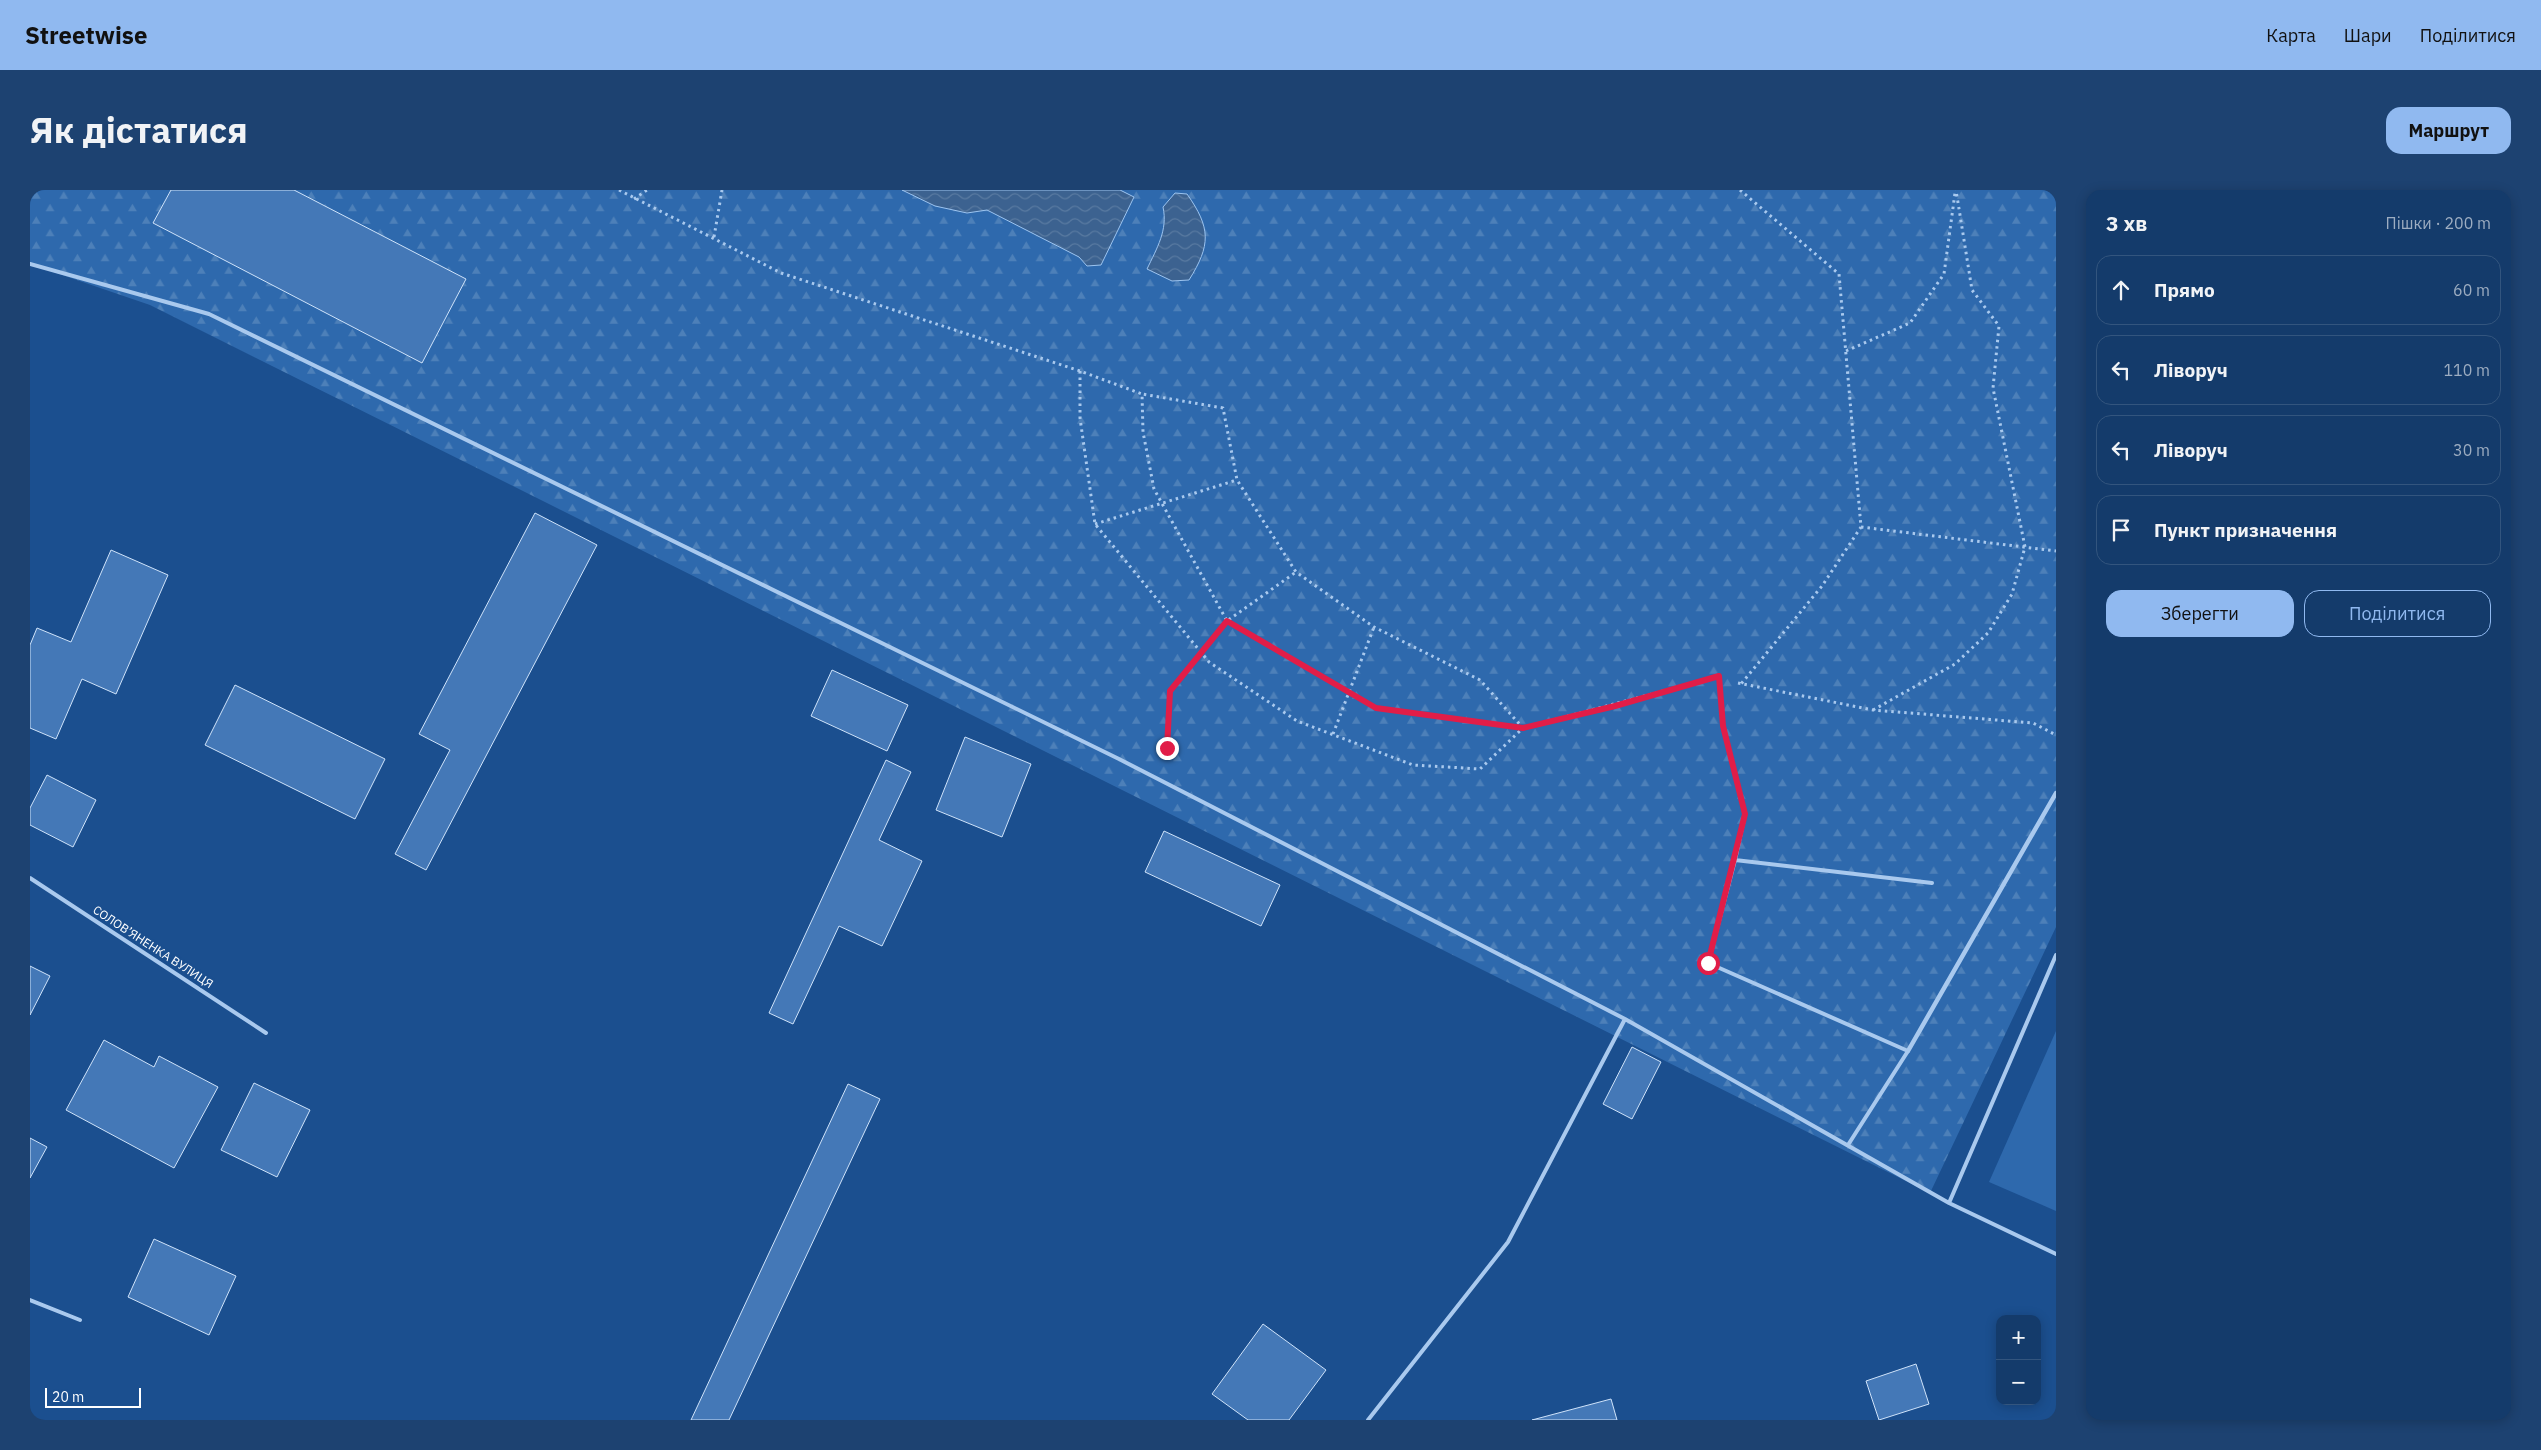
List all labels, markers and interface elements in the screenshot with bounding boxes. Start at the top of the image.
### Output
text: Streetwise [25,19,147,51]
text: Карта [2266,24,2316,47]
text: Шари [2344,24,2392,47]
text: Поділитися [2420,24,2516,47]
text: Як дістатися [30,107,248,153]
button: Маршрут [2386,107,2511,154]
text: 3 хв [2106,209,2147,237]
text: Пішки · 200 m [2386,213,2491,233]
icon: ahead [2107,276,2135,304]
text: Прямо [2154,278,2215,302]
text: 60 m [2453,280,2490,300]
icon: left [2107,356,2135,384]
text: Ліворуч [2154,358,2228,382]
text: 110 m [2443,360,2490,380]
icon: left [2107,436,2135,464]
text: Ліворуч [2154,438,2228,462]
text: 30 m [2453,440,2490,460]
icon: arrive [2107,516,2135,544]
text: Пункт призначення [2154,518,2337,542]
button: Зберегти [2106,590,2294,637]
button: Поділитися [2304,590,2491,637]
route end [1156,737,1179,760]
street label: СОЛОВ’ЯНЕНКА ВУЛИЦЯ [90,902,216,991]
route start [1697,952,1720,975]
map controls [1996,1315,2041,1405]
button: + [1996,1315,2041,1360]
button: − [1996,1360,2041,1405]
scale bar [45,1385,141,1408]
text: 20 m [52,1388,84,1406]

